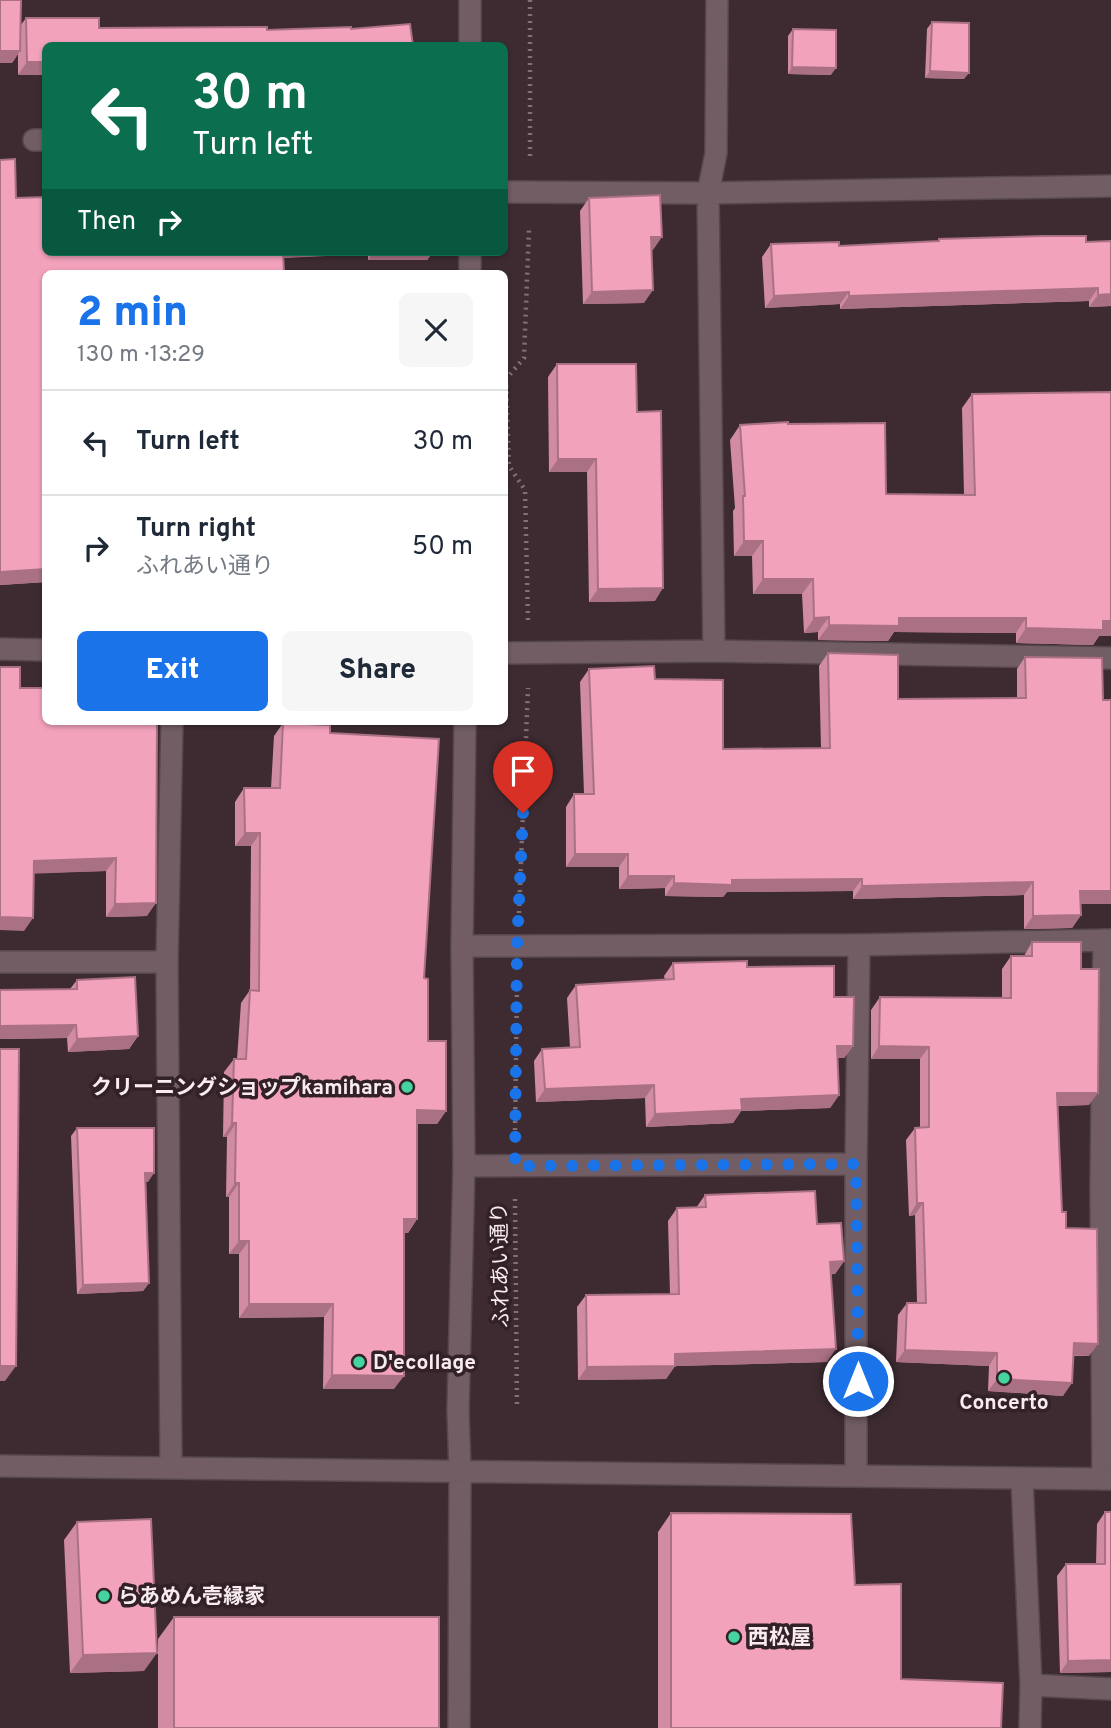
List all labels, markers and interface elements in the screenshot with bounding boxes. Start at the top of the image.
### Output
text: 30 m [192,65,308,127]
icon: left [77,70,168,161]
text: Turn left [192,126,313,166]
icon: right [150,203,188,241]
text: Then [77,206,136,239]
text: 2 min [77,288,188,341]
button: close [399,293,473,367]
text: 130 m · 13:29 [77,341,205,370]
icon: left [77,424,115,462]
text: Turn left [136,426,240,459]
text: 30 m [413,426,473,459]
text: Turn right [136,513,256,546]
icon: right [77,529,115,567]
text: 50 m [412,531,473,564]
text: ふれあい通り [136,553,274,582]
button: Exit [77,631,268,711]
button: Share [282,631,473,711]
pin [493,741,553,813]
icon: arrive [504,752,542,790]
place label: クリーニングショップkamihara [91,1075,393,1102]
marker: クリーニングショップkamihara [399,1079,415,1095]
street label: ふれあい通り [487,1202,516,1328]
position arrow [821,1344,895,1418]
place label: D'ecollage [373,1350,476,1377]
marker: D'ecollage [351,1354,367,1370]
marker: Concerto [996,1370,1012,1386]
place label: Concerto [959,1390,1049,1417]
place label: らあめん壱縁家 [118,1584,265,1611]
marker: らあめん壱縁家 [96,1588,112,1604]
place label: 西松屋 [748,1625,811,1652]
marker: 西松屋 [726,1629,742,1645]

